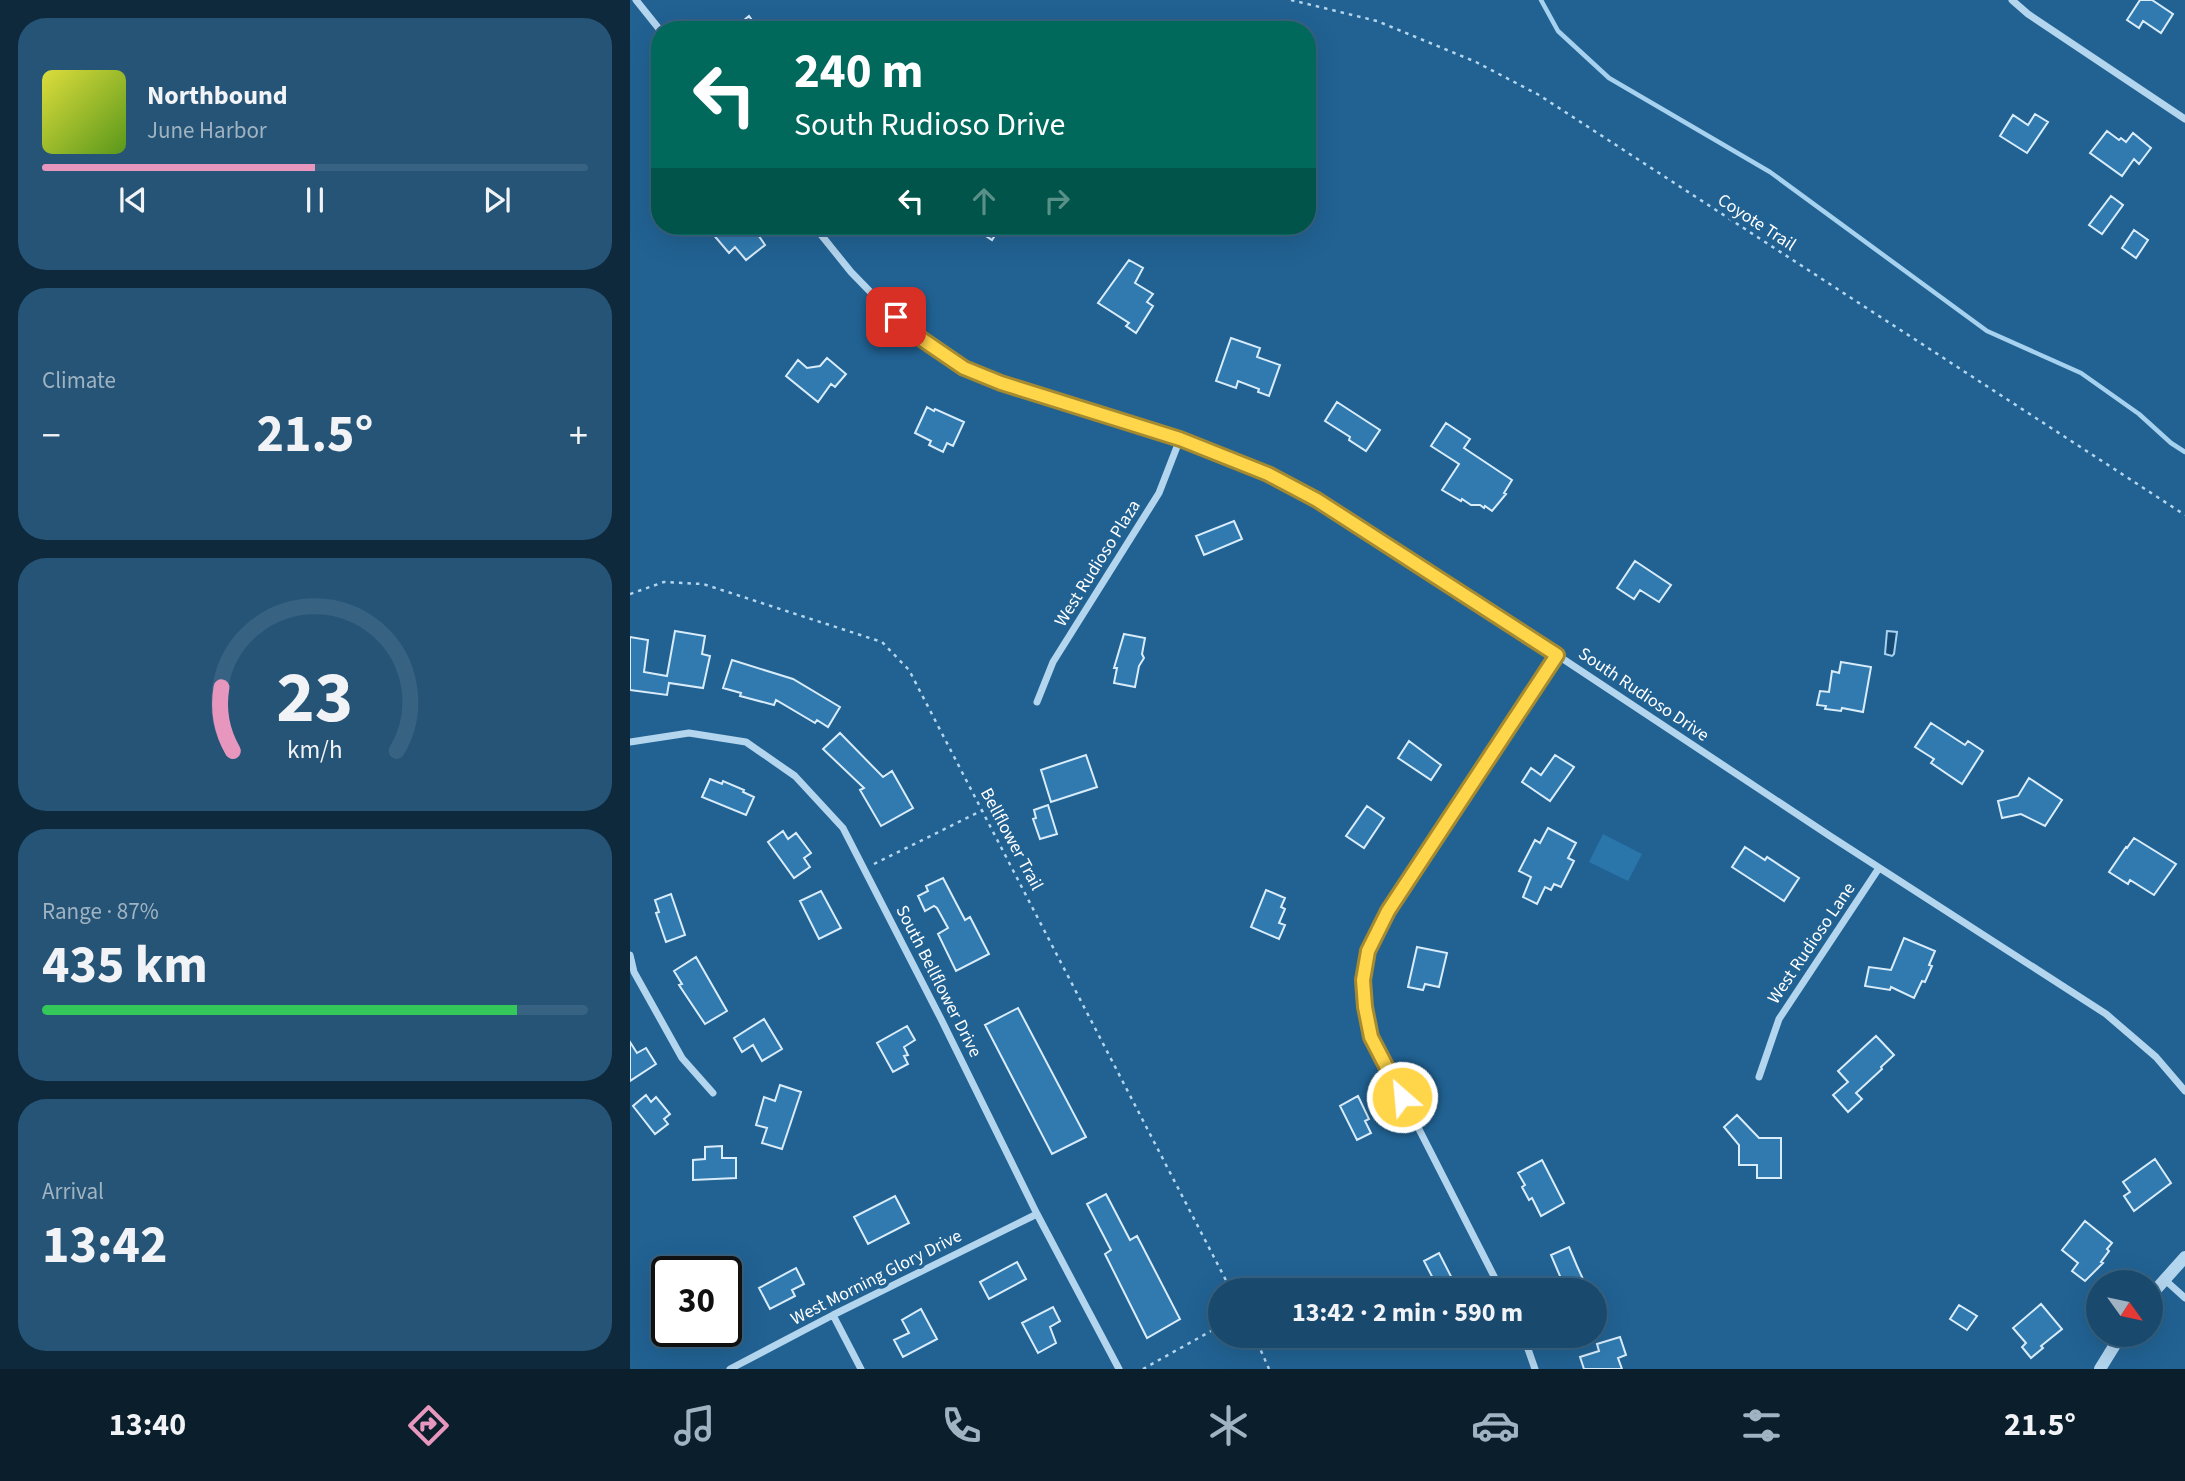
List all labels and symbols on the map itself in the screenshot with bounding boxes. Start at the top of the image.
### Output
street label: Coyote Trail [1713,188,1801,257]
pin [866,287,926,347]
street label: West Rudioso Plaza [1048,495,1146,631]
street label: South Rudioso Drive [1573,641,1714,748]
street label: Bellflower Trail [974,784,1049,895]
street label: West Rudioso Lane [1761,878,1861,1009]
street label: South Bellflower Drive [889,901,988,1062]
position arrow [1365,1060,1439,1134]
street label: West Morning Glory Drive [786,1223,966,1331]
speed limit sign: 30 [651,1256,742,1347]
north arrow [2086,1270,2163,1348]

